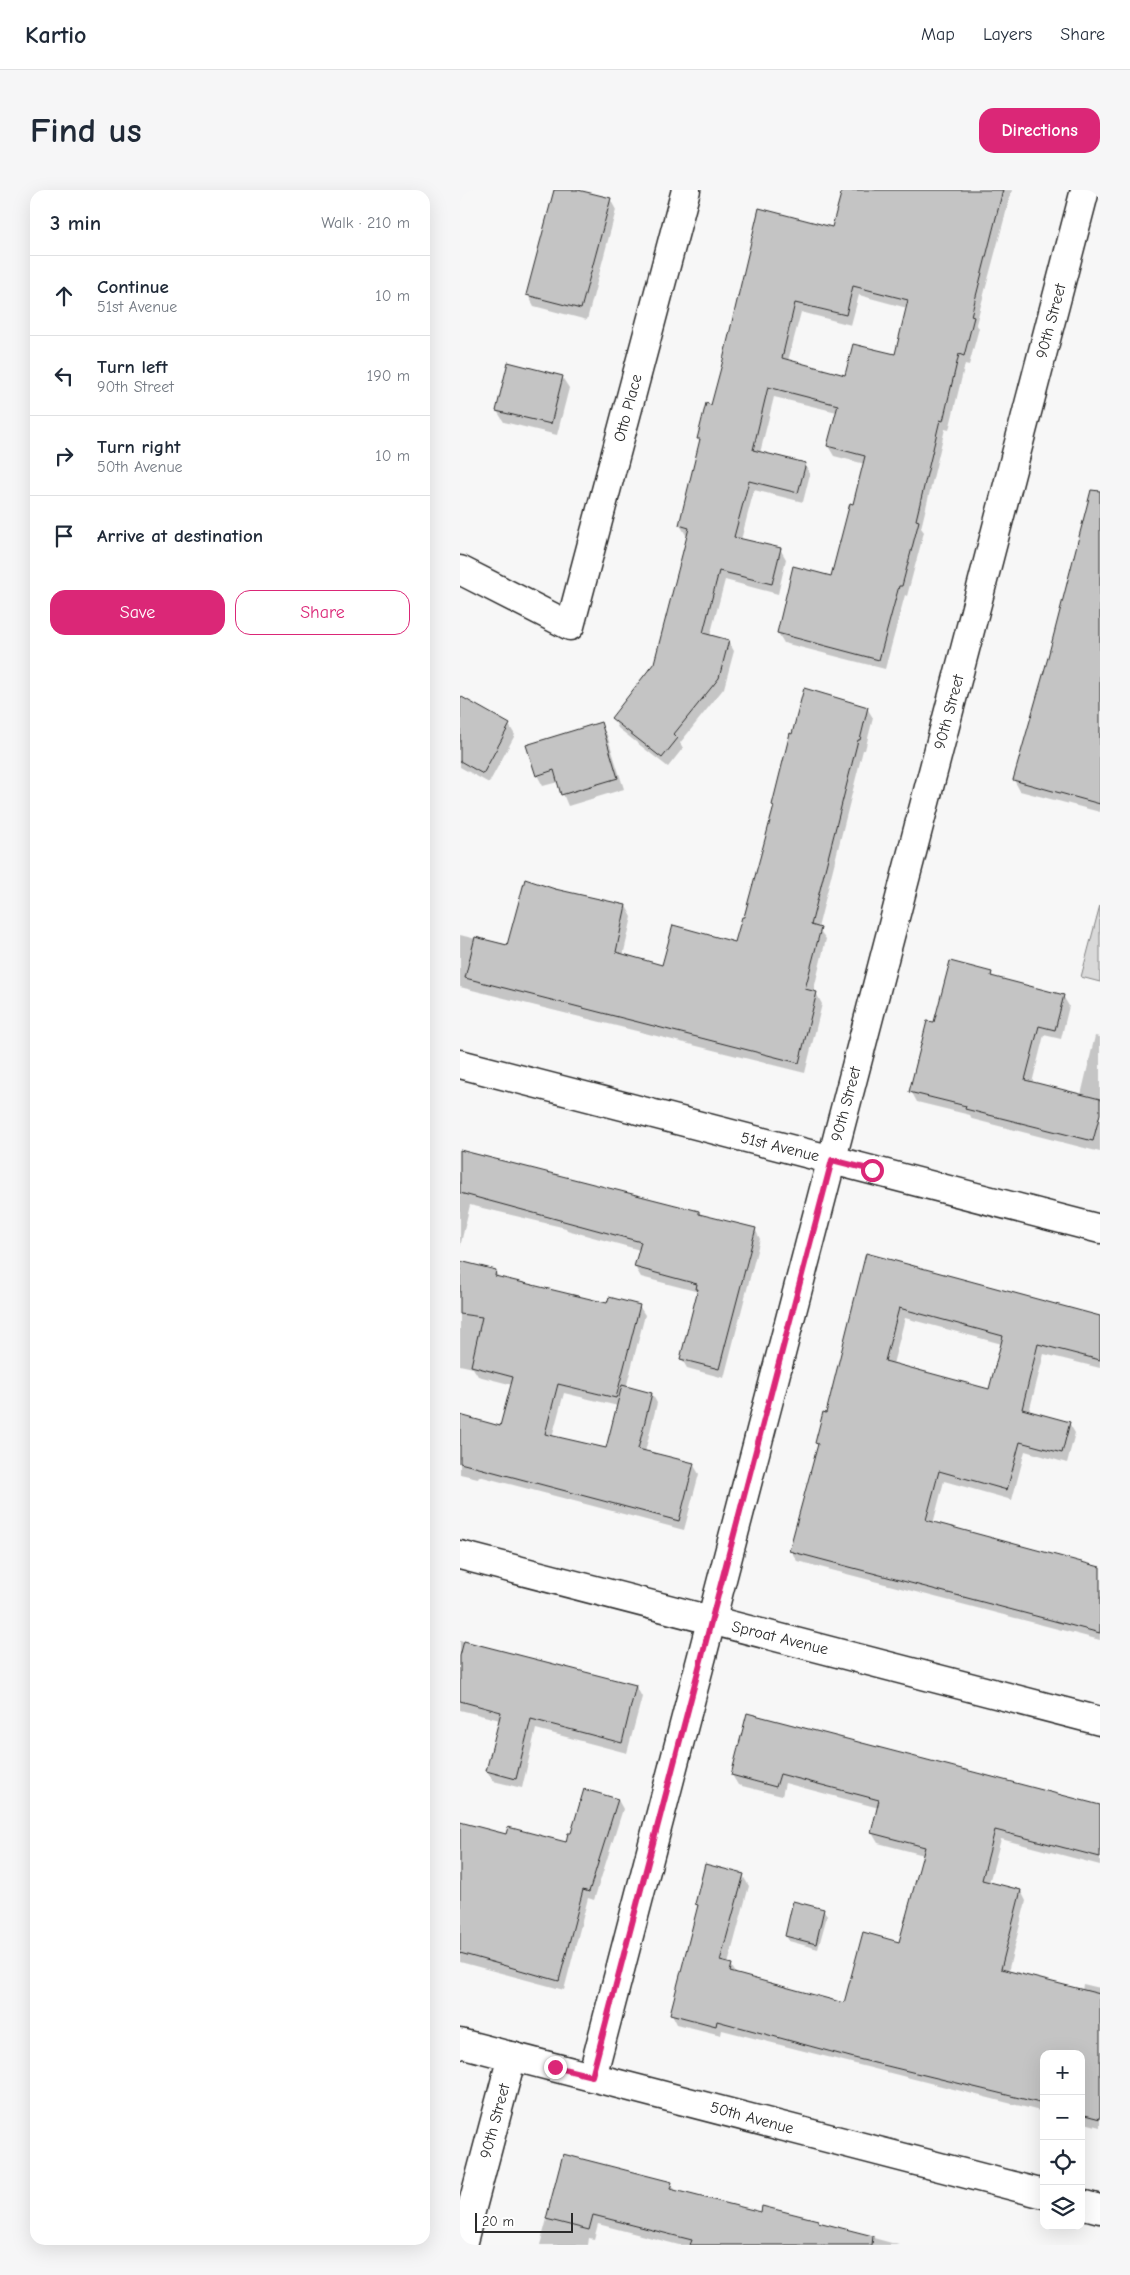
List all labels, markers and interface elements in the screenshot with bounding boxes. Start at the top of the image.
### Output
text: Kartio [25,21,87,49]
text: Map [921,24,955,45]
text: Layers [983,24,1032,45]
text: Share [1060,24,1105,45]
button: Directions [979,108,1100,153]
text: Find us [30,110,142,151]
text: 3 min [50,211,101,235]
text: Walk · 210 m [321,214,410,232]
text: Continue [97,276,169,298]
street label: 90th Street [1032,281,1070,360]
icon: ahead [50,282,78,310]
text: 10 m [375,287,410,305]
text: 51st Avenue [97,298,177,316]
text: Turn left [97,356,168,378]
icon: left [50,362,78,390]
text: 190 m [367,367,410,385]
street label: Otto Place [610,372,646,444]
text: 90th Street [97,378,174,396]
text: Turn right [97,436,181,458]
icon: right [50,442,78,470]
text: 10 m [375,447,410,465]
text: 50th Avenue [97,458,183,476]
icon: arrive [50,522,78,550]
text: Arrive at destination [97,525,263,547]
button: Save [50,590,225,635]
button: Share [235,590,410,635]
street label: 90th Street [930,672,968,751]
street label: 90th Street [827,1064,865,1143]
street label: 51st Avenue [739,1129,821,1165]
route start [861,1159,884,1182]
street label: Sproat Avenue [730,1617,830,1659]
map controls [1040,2050,1085,2230]
button: + [1040,2050,1085,2095]
route end [544,2056,567,2079]
street label: 90th Street [476,2081,514,2160]
button: − [1040,2095,1085,2140]
street label: 50th Avenue [708,2098,796,2138]
button: locate [1040,2140,1085,2185]
button: layers [1040,2185,1085,2230]
scale bar [475,2210,572,2233]
text: 20 m [482,2213,514,2230]

